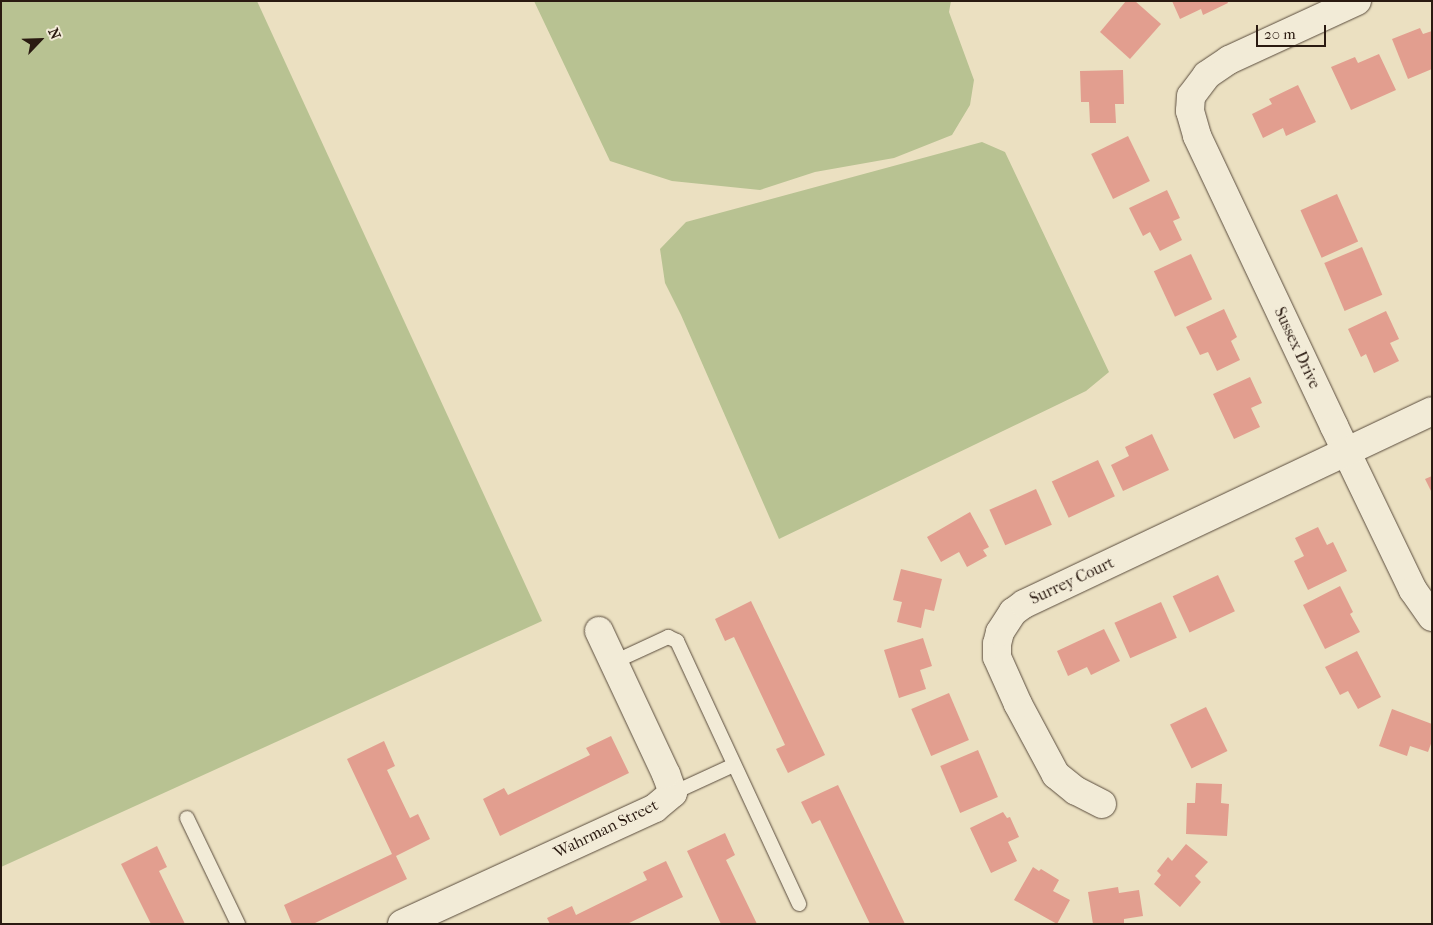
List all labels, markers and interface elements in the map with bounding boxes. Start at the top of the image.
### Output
north arrow [15,15,65,65]
scale bar [1258,15,1328,47]
text: N [44,25,64,42]
text: 20 m [1264,25,1296,43]
street label: Sussex Drive [1270,304,1324,392]
street label: Surrey Court [1027,553,1117,609]
street label: Wahrman Street [551,796,661,862]

